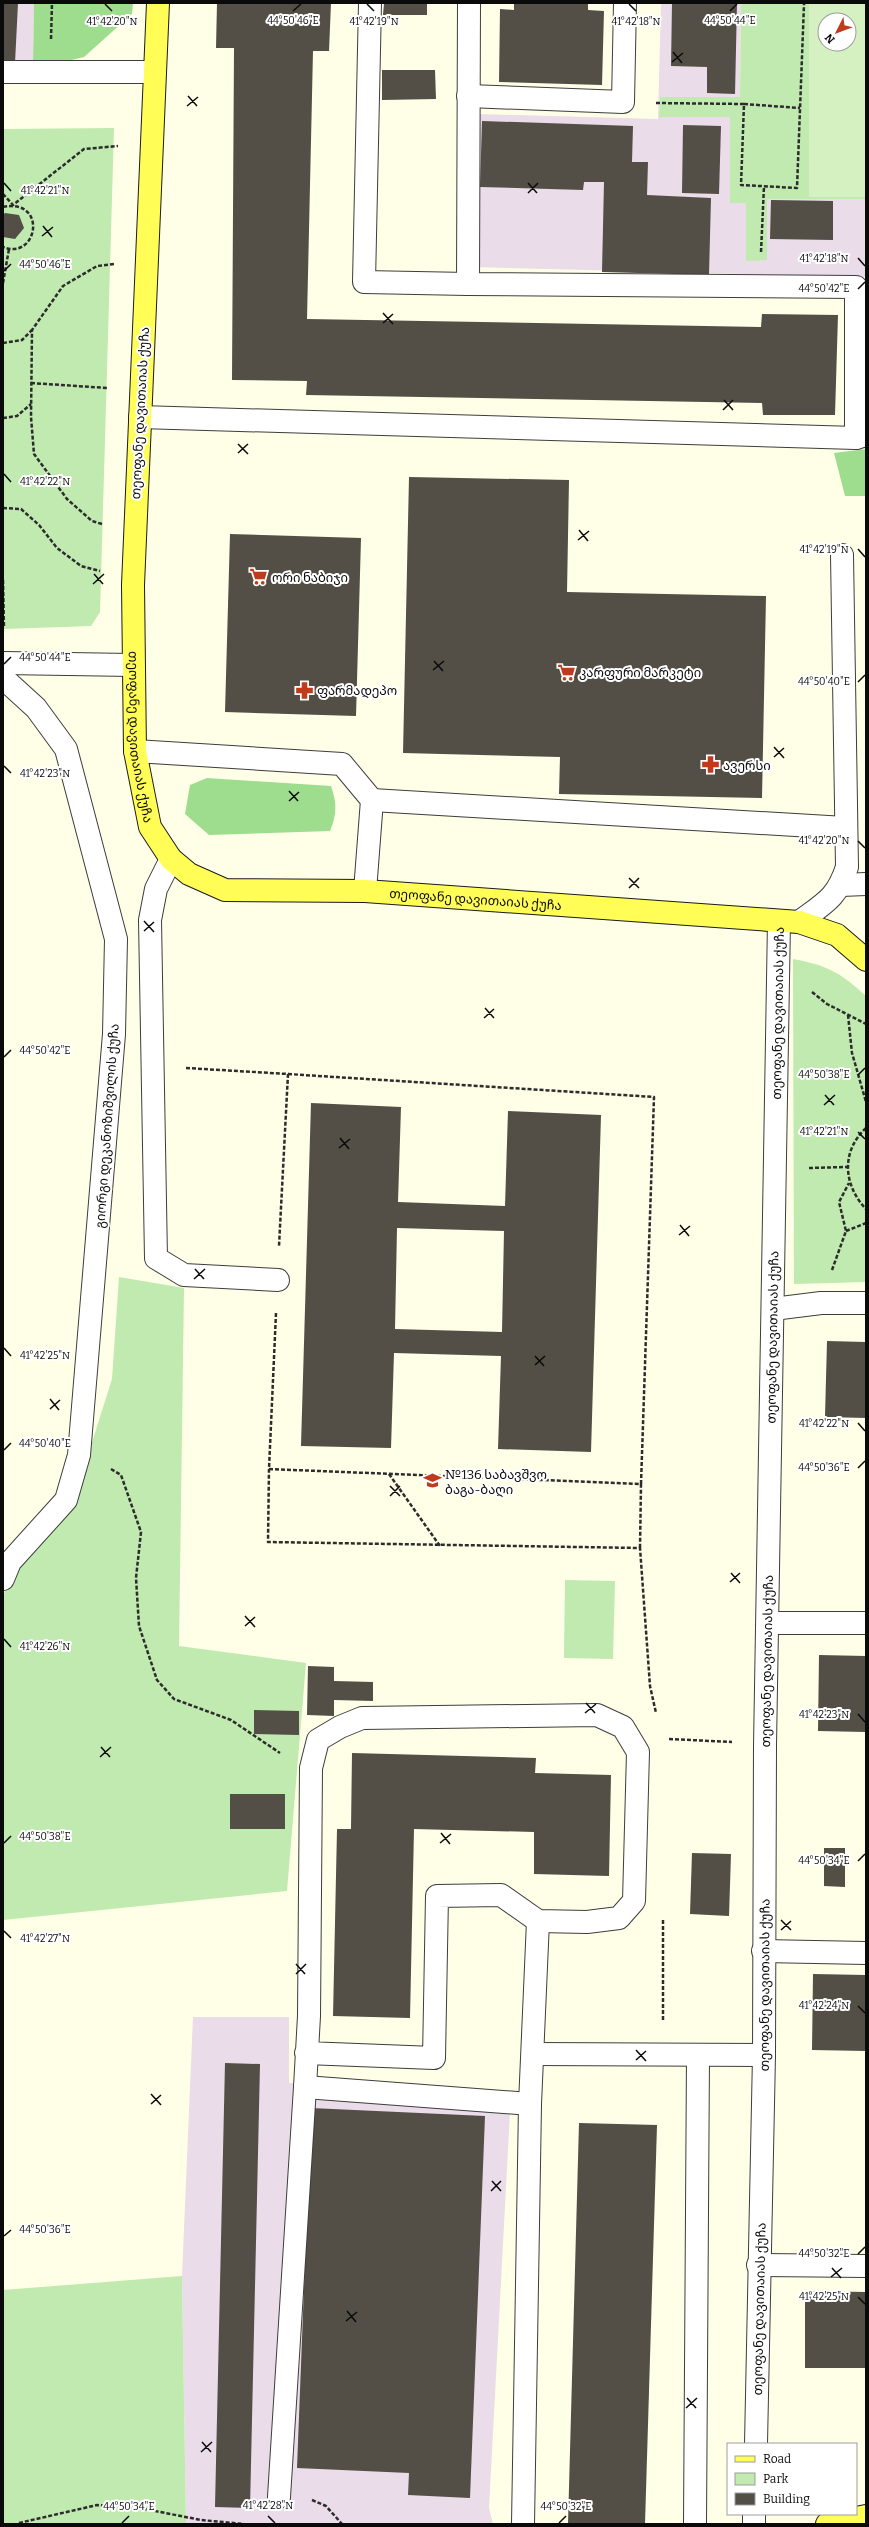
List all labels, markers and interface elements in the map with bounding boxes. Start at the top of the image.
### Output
north arrow [817,12,857,52]
text: 44°50'46"E [267,15,319,27]
text: 44°50'44"E [704,15,756,27]
text: 41°42'20"N [86,16,138,28]
text: 41°42'19"N [349,16,399,28]
text: 41°42'18"N [611,16,661,28]
text: N [822,30,838,46]
text: 41°42'21"N [21,185,69,197]
text: 41°42'18"N [799,253,849,265]
text: 44°50'46"E [19,259,71,271]
text: 44°50'42"E [798,283,850,295]
street label: თეოფანე დავითაიას ქუჩა [128,326,153,500]
text: 41°42'22"N [20,476,70,488]
text: 41°42'19"N [799,544,849,556]
supermarket icon: ორი ნაბიჯი [249,567,269,587]
place label: ორი ნაბიჯი [272,570,348,585]
street label: თეოფანე დავითაიას ქუჩა [126,651,156,824]
text: 44°50'44"E [19,652,71,664]
supermarket icon: კარფური მარკეტი [556,662,576,682]
place label: კარფური მარკეტი [579,665,701,680]
text: 44°50'40"E [798,676,850,688]
pharmacy icon: ფარმადეპო [294,680,314,700]
place label: ფარმადეპო [317,683,397,699]
pharmacy icon: ავერსი [700,755,720,775]
place label: ავერსი [723,758,771,773]
text: 41°42'23"N [20,768,70,780]
text: 41°42'20"N [798,835,850,847]
street label: თეოფანე დავითაიას ქუჩა [389,885,562,913]
street label: თეოფანე დავითაიას ქუჩა [768,927,786,1100]
street label: გიორგი დეკანოზიშვილის ქუჩა [92,1023,123,1229]
text: 44°50'42"E [19,1045,71,1057]
text: 44°50'38"E [798,1069,850,1081]
text: 41°42'21"N [800,1126,848,1138]
street label: თეოფანე დავითაიას ქუჩა [763,1251,781,1424]
text: 41°42'25"N [20,1350,70,1362]
text: 41°42'22"N [799,1418,849,1430]
text: 44°50'40"E [19,1438,71,1450]
text: 44°50'36"E [798,1462,850,1474]
place label: №136 საბავშვო ბაგა-ბაღი [445,1467,547,1498]
school or university icon: №136 საბავშვო ბაგა-ბაღი [422,1471,442,1491]
street label: თეოფანე დავითაიას ქუჩა [757,1575,775,1748]
text: 41°42'26"N [20,1641,70,1653]
text: 41°42'23"N [799,1709,849,1721]
text: 44°50'38"E [19,1831,71,1843]
text: 44°50'34"E [798,1855,850,1867]
street label: თეოფანე დავითაიას ქუჩა [756,1899,773,2072]
text: 41°42'27"N [20,1933,70,1945]
text: 41°42'24"N [799,2000,849,2012]
street label: თეოფანე დავითაიას ქუჩა [750,2222,768,2396]
text: 44°50'36"E [19,2224,71,2236]
text: 44°50'32"E [798,2248,850,2260]
text: 41°42'25"N [799,2291,849,2303]
legend [727,2443,857,2515]
text: Road [763,2452,791,2466]
text: Park [763,2472,789,2486]
text: Building [763,2492,810,2506]
text: 41°42'28"N [243,2500,293,2512]
text: 44°50'34"E [103,2501,155,2513]
text: 44°50'32"E [540,2501,592,2513]

